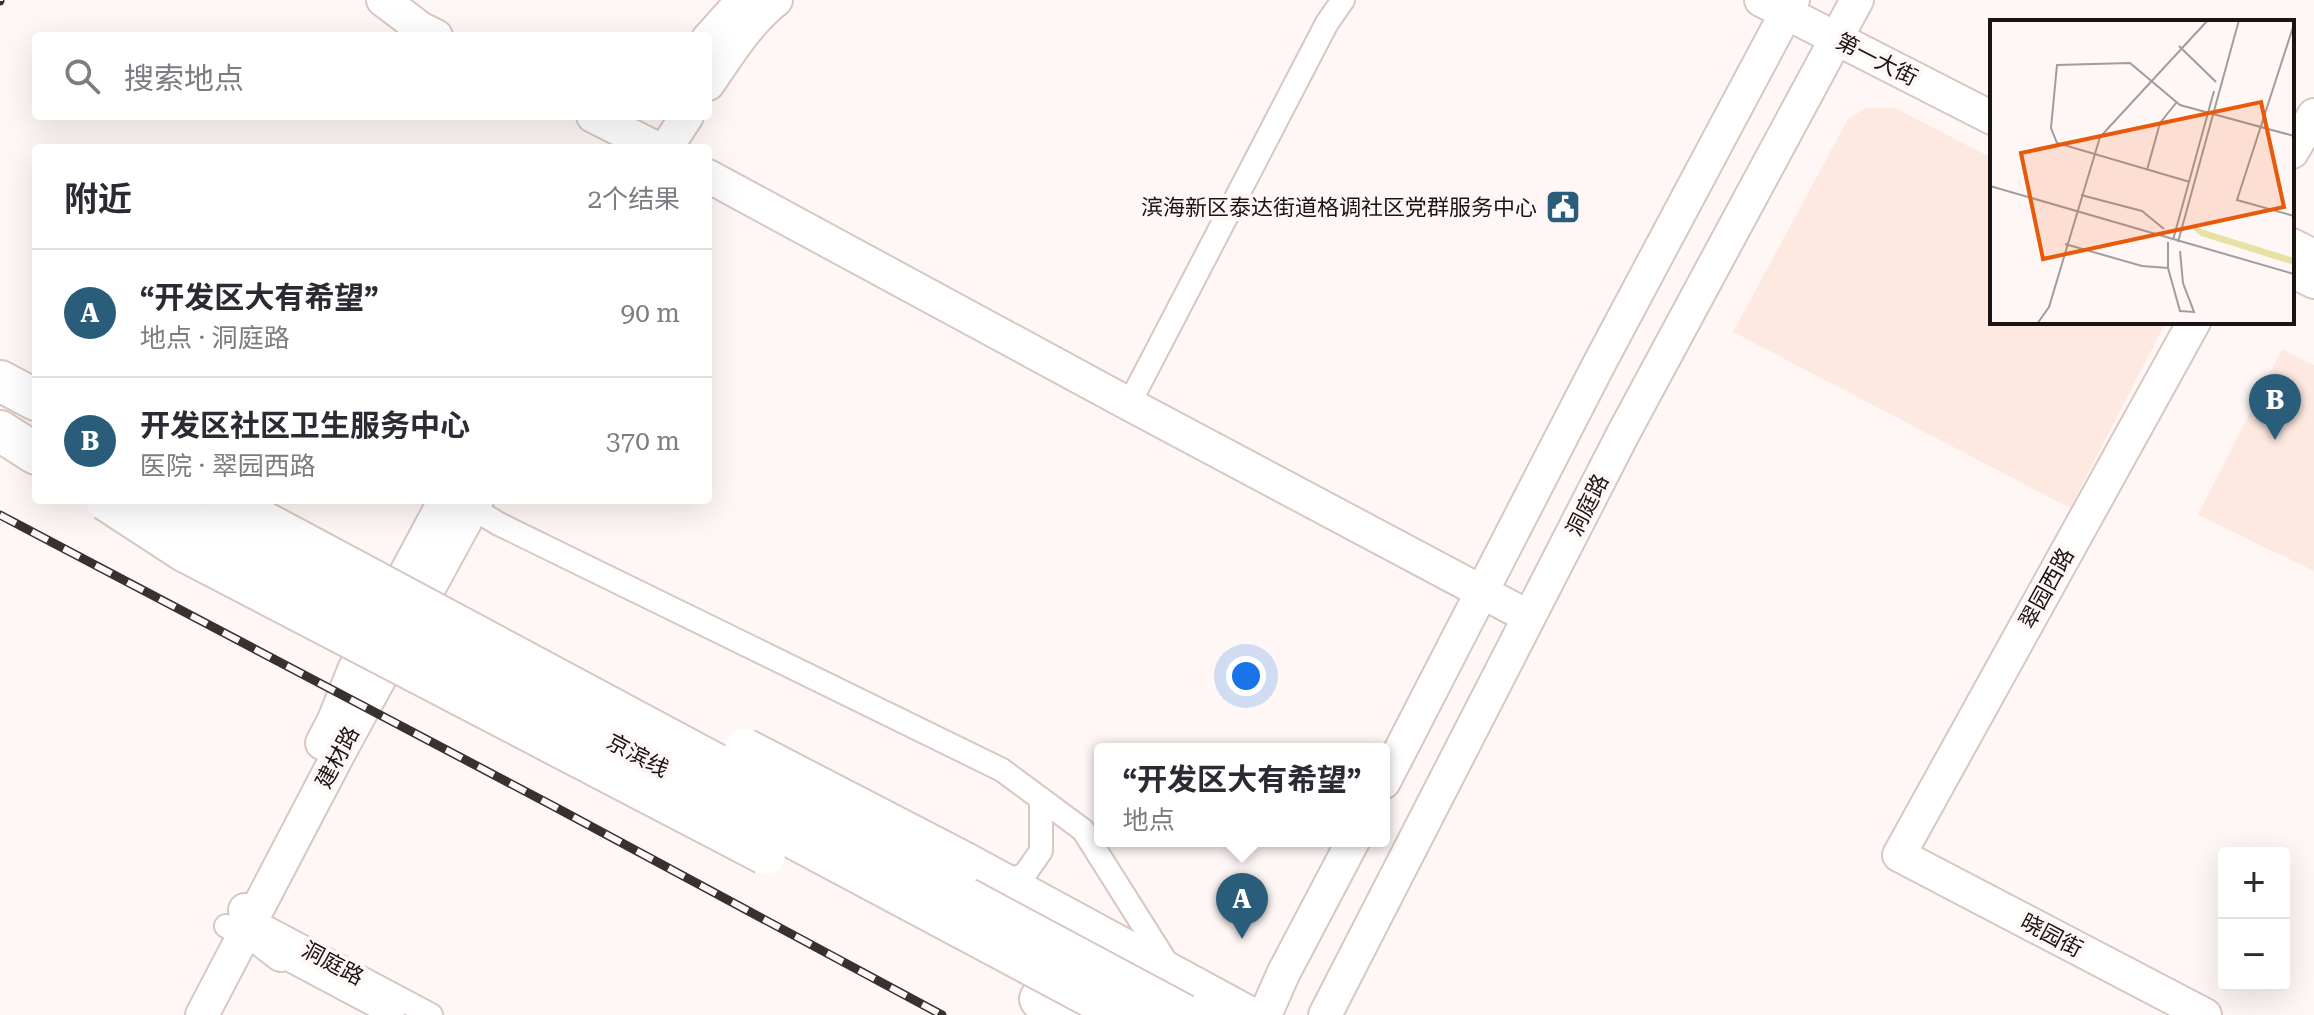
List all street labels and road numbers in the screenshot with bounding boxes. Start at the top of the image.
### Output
street label: 第一大街 [1832,28,1922,91]
street label: 洞庭路 [1561,470,1614,540]
street label: 翠园西路 [2014,544,2079,633]
street label: 建材路 [311,722,364,792]
street label: 京滨线 [603,729,673,782]
street label: 晓园街 [2017,909,2087,962]
street label: 洞庭路 [298,937,368,990]

